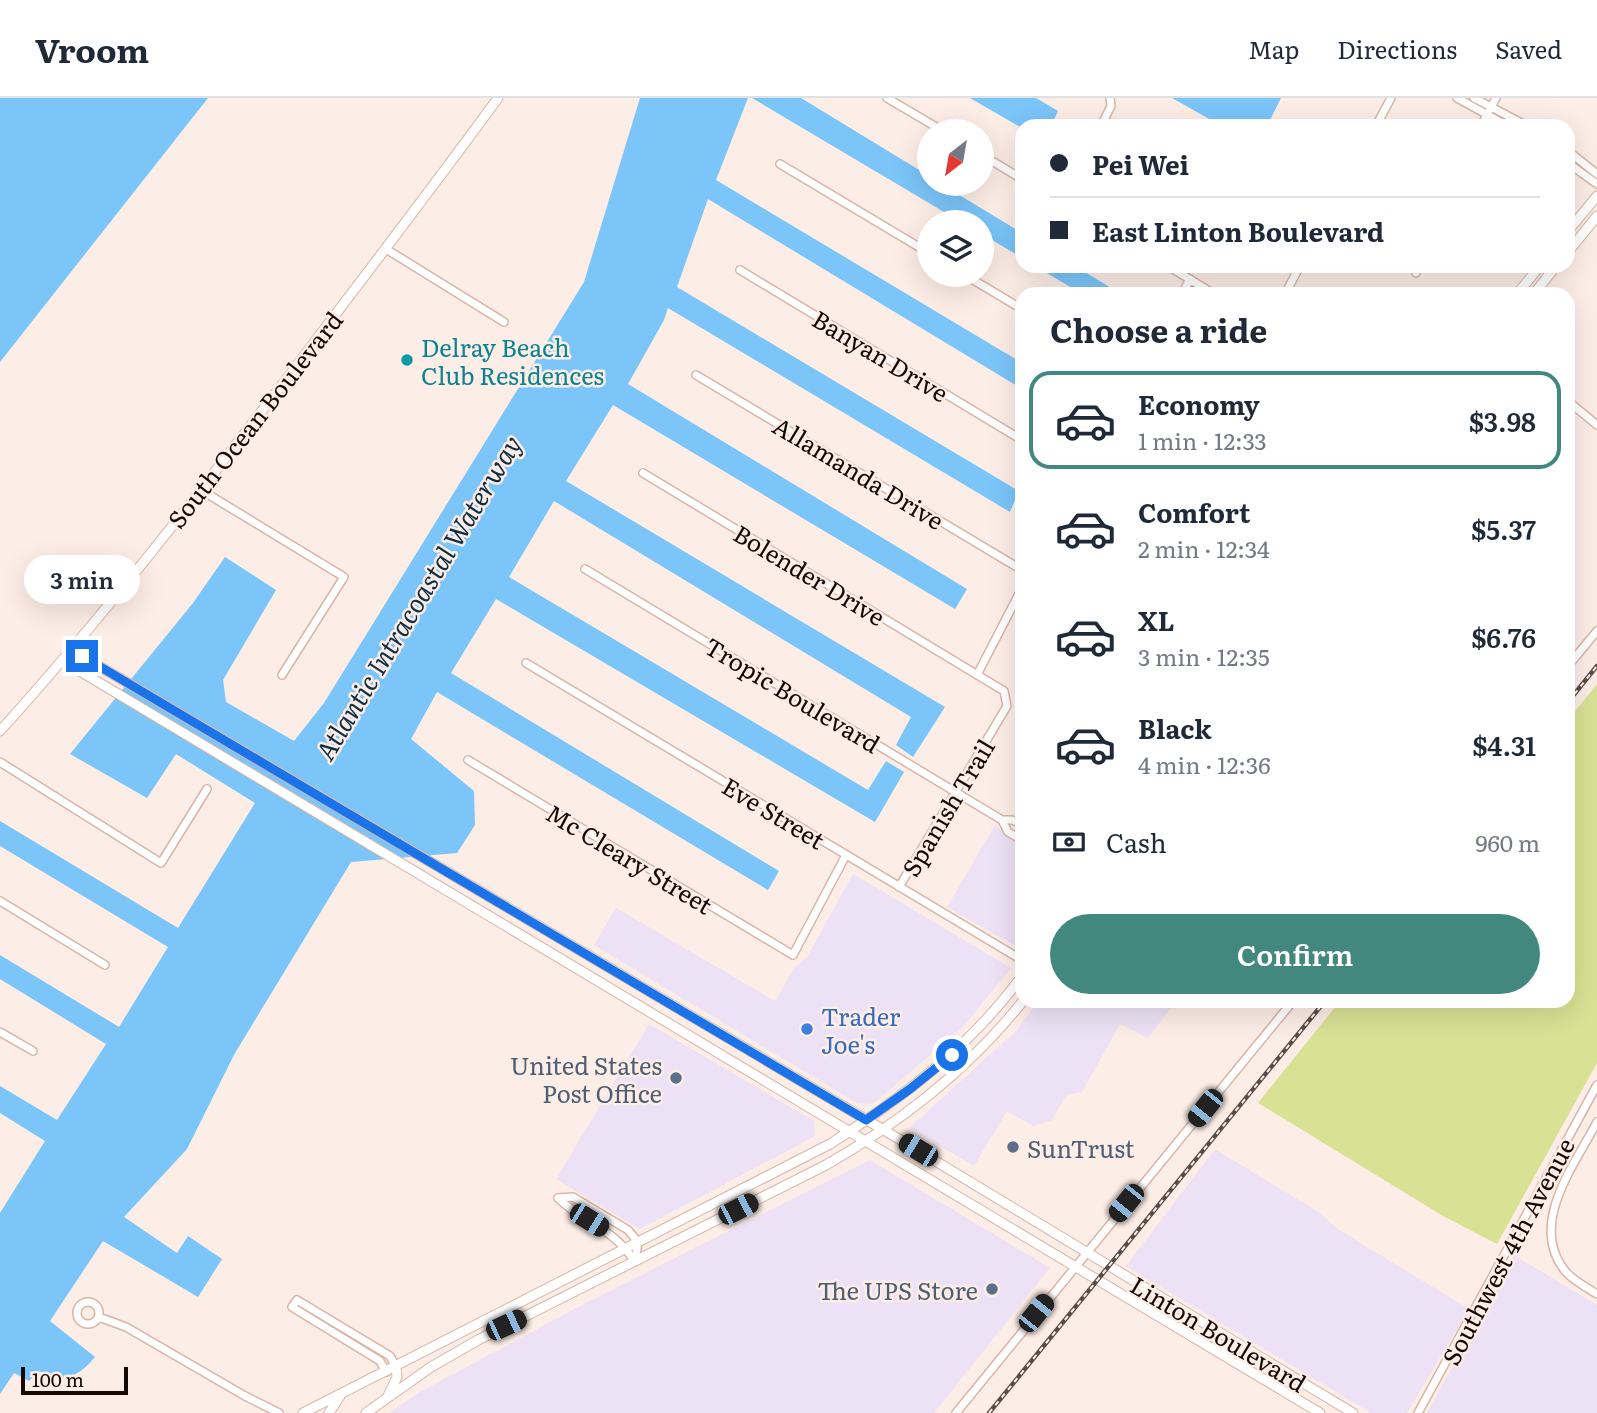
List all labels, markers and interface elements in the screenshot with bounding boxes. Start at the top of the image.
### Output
text: Vroom [35,24,149,73]
text: Map [1248,31,1299,66]
text: Directions [1337,31,1457,66]
text: Saved [1495,31,1562,66]
north arrow [917,119,994,196]
map controls [917,119,994,287]
text: Pei Wei [1092,144,1189,183]
button: layers [917,210,994,287]
text: East Linton Boulevard [1092,211,1384,250]
street label: Banyan Drive [806,301,956,409]
street label: South Ocean Boulevard [158,303,350,535]
text: Choose a ride [1050,305,1267,353]
place label: Delray Beach Club Residences [421,329,604,392]
marker: Delray Beach Club Residences [399,352,415,368]
text: Economy [1138,384,1260,423]
icon: car [1054,389,1117,452]
text: $3.98 [1469,401,1536,440]
street label: Allamanda Drive [767,407,951,537]
text: 1 min · 12:33 [1138,423,1267,457]
water label: Atlantic Intracoastal Waterway [304,427,530,767]
text: Comfort [1138,492,1250,531]
icon: car [1054,497,1117,560]
text: $5.37 [1471,509,1536,548]
street label: Bolender Drive [728,515,892,633]
text: 2 min · 12:34 [1138,531,1270,565]
callout: 3 min [24,554,140,603]
text: 3 min [50,562,114,596]
text: XL [1138,600,1175,639]
icon: car [1054,605,1117,668]
text: $6.76 [1471,617,1536,656]
street label: Tropic Boulevard [699,628,888,760]
text: 3 min · 12:35 [1138,639,1270,673]
route end [66,640,98,672]
text: Black [1138,708,1212,747]
icon: car [1054,713,1117,776]
text: $4.31 [1472,725,1536,764]
street label: Spanish Trail [892,732,1002,882]
text: 4 min · 12:36 [1138,747,1271,781]
street label: Eve Street [716,768,832,857]
street label: Mc Cleary Street [540,794,720,922]
text: Cash [1106,822,1167,861]
icon: cash [1050,823,1088,861]
text: 960 m [1475,825,1540,859]
button: Confirm [1050,914,1540,994]
place label: Trader Joe's [821,998,901,1061]
marker: Trader Joe's [799,1021,815,1037]
route start [936,1039,968,1071]
place label: United States Post Office [510,1047,662,1110]
marker: United States Post Office [668,1070,684,1086]
car [1184,1085,1227,1131]
car [895,1130,942,1170]
place label: SunTrust [1027,1130,1135,1165]
street label: Southwest 4th Avenue [1432,1131,1582,1371]
marker: SunTrust [1005,1139,1021,1155]
car [1105,1180,1148,1226]
car [715,1190,762,1228]
car [566,1200,613,1240]
street label: Linton Boulevard [1124,1267,1314,1400]
place label: The UPS Store [817,1272,978,1307]
marker: The UPS Store [984,1281,1000,1297]
car [1015,1290,1058,1336]
car [483,1307,530,1343]
scale bar [21,1364,128,1396]
text: 100 m [32,1365,84,1393]

